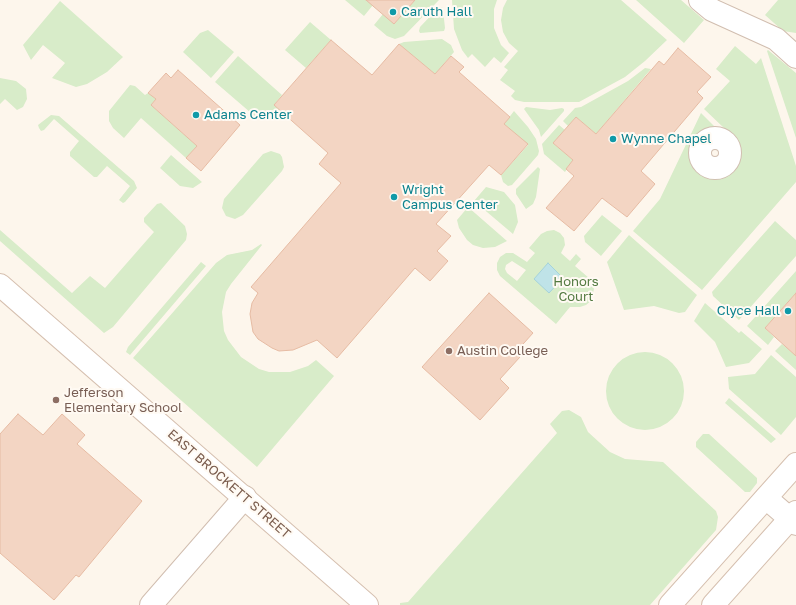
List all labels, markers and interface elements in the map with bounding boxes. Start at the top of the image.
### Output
place label: Caruth Hall [401,4,472,20]
marker: Caruth Hall [388,7,398,17]
place label: Adams Center [204,107,292,123]
marker: Adams Center [191,110,201,120]
place label: Wynne Chapel [621,131,711,147]
marker: Wynne Chapel [608,134,618,144]
place label: Wright Campus Center [402,182,498,213]
marker: Wright Campus Center [389,192,399,202]
park label: Honors Court [553,274,599,305]
place label: Clyce Hall [717,303,780,319]
marker: Clyce Hall [783,306,793,316]
place label: Austin College [457,343,548,359]
marker: Austin College [444,346,454,356]
place label: Jefferson Elementary School [64,385,182,416]
marker: Jefferson Elementary School [51,395,61,405]
street label: EAST BROCKETT STREET [164,426,294,542]

